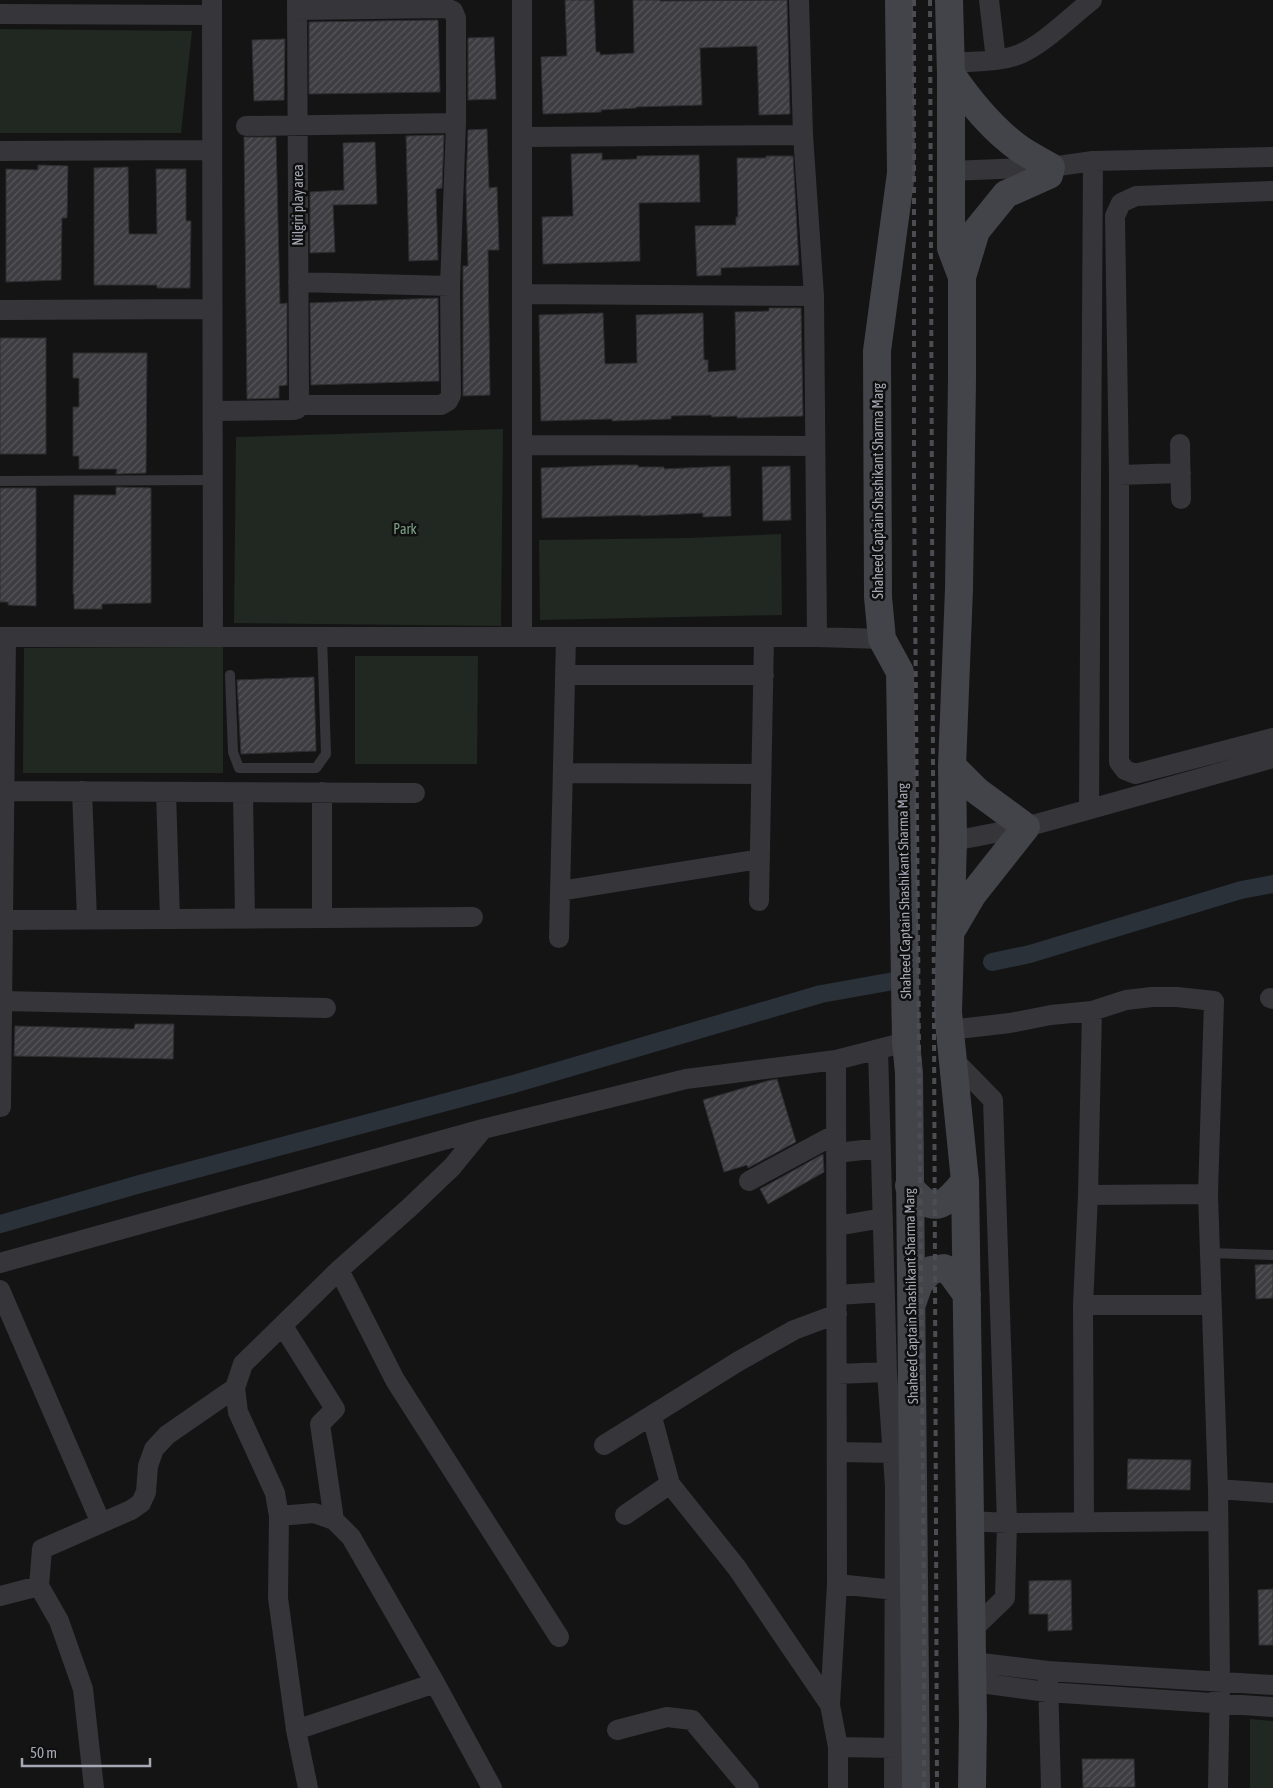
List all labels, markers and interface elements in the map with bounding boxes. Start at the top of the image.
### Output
street label: Nilgiri play area [290,164,306,246]
street label: Shaheed Captain Shashikant Sharma Marg [870,383,886,599]
park label: Park [393,521,417,537]
street label: Shaheed Captain Shashikant Sharma Marg [894,783,914,999]
street label: Shaheed Captain Shashikant Sharma Marg [901,1188,921,1404]
scale bar [22,1736,150,1768]
text: 50 m [30,1744,57,1761]

